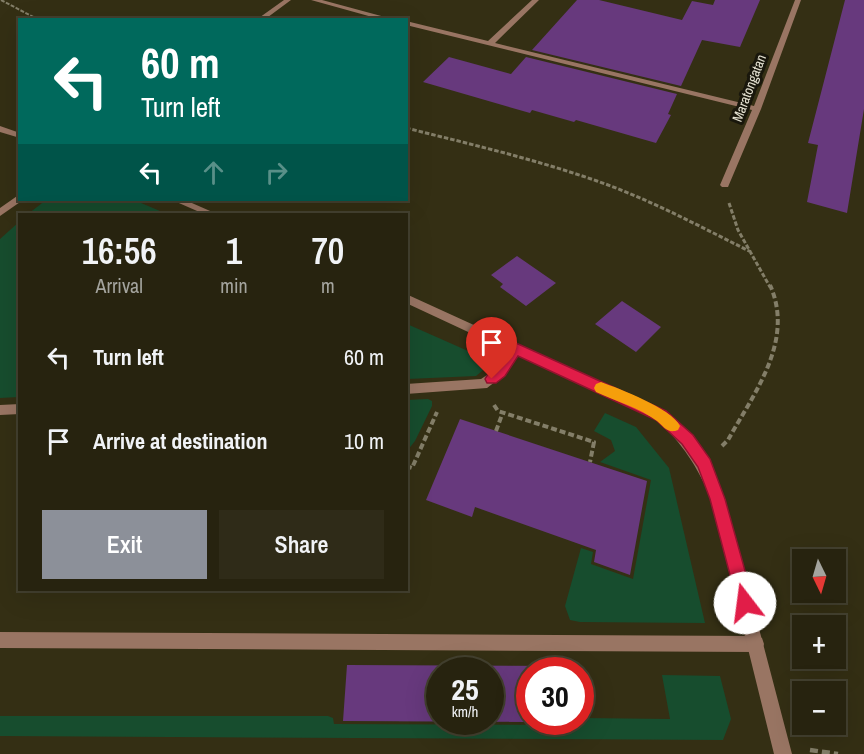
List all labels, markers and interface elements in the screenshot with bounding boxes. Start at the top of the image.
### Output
text: 60 m [141,35,220,91]
icon: left [42,42,120,120]
street label: Maratongatan [728,52,770,124]
text: Turn left [141,89,220,125]
icon: left [134,156,167,189]
icon: ahead [197,156,230,189]
icon: right [260,156,293,189]
text: 16:56 [82,227,157,275]
text: 1 [226,227,242,275]
text: 70 [311,227,344,275]
text: Arrival [95,272,143,299]
text: min [220,272,248,299]
text: m [321,272,335,299]
pin [466,317,517,379]
icon: arrive [475,326,508,359]
icon: left [42,341,75,374]
text: Turn left [93,342,164,372]
text: 60 m [344,342,384,372]
icon: arrive [42,425,75,458]
text: Arrive at destination [93,426,267,456]
text: 10 m [344,426,384,456]
button: Exit [42,510,207,579]
button: Share [219,510,384,579]
north arrow [792,549,846,603]
map controls [792,549,846,735]
position arrow [713,571,777,635]
button: + [792,615,846,669]
speed limit sign: 30 [516,657,594,735]
text: 25 [451,669,479,709]
button: − [792,681,846,735]
text: km/h [452,701,478,722]

